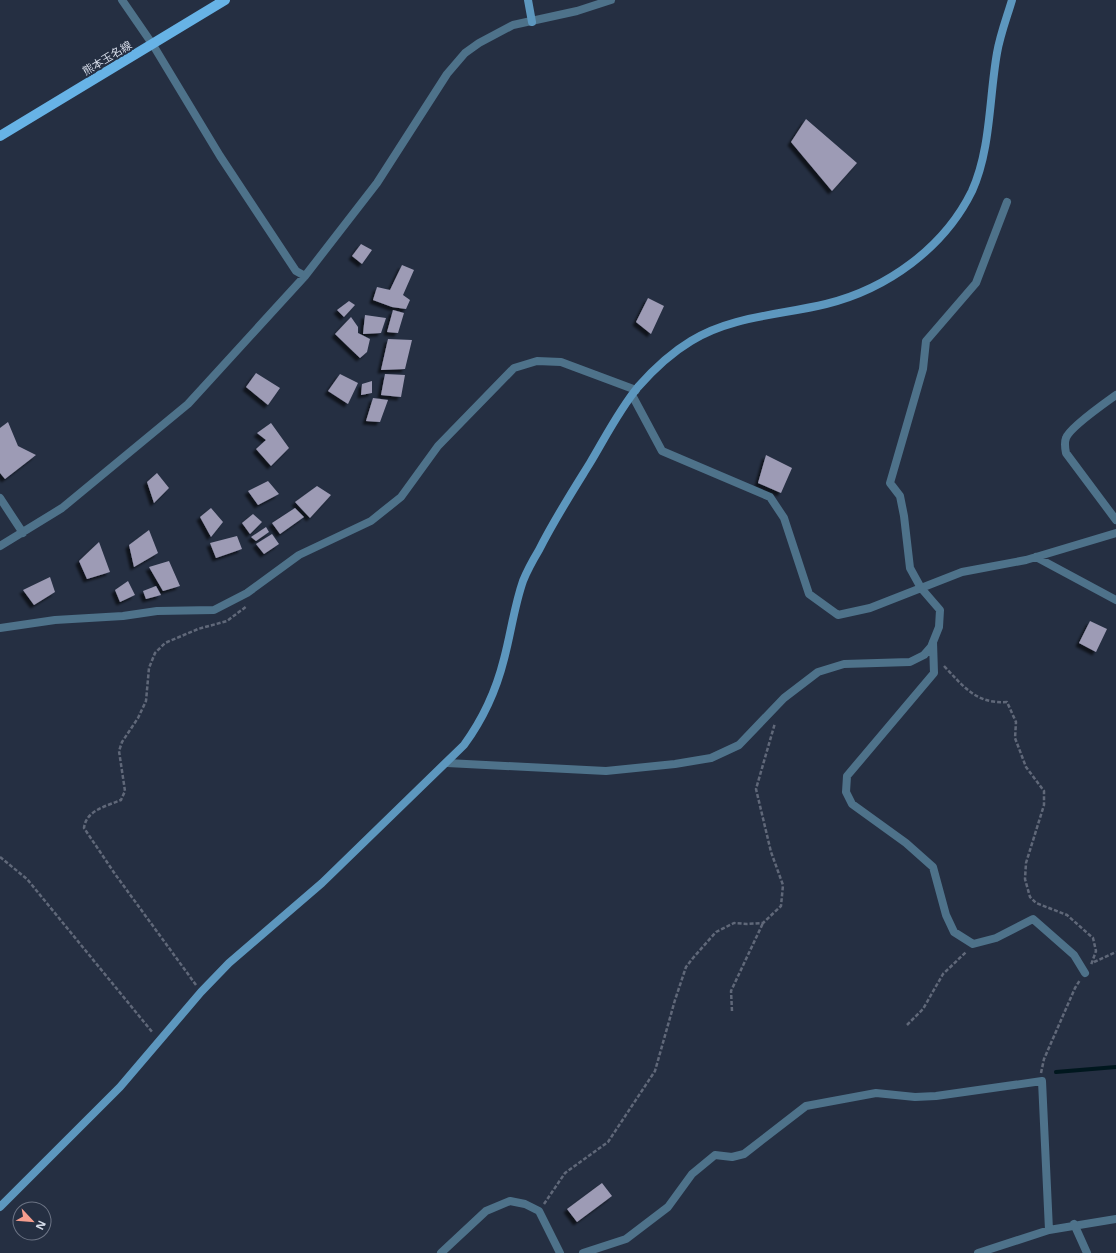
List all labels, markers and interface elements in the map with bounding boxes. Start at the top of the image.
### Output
street label: 熊本玉名線 [79,37,134,78]
north arrow [12,1201,52,1241]
text: N [33,1218,50,1233]

